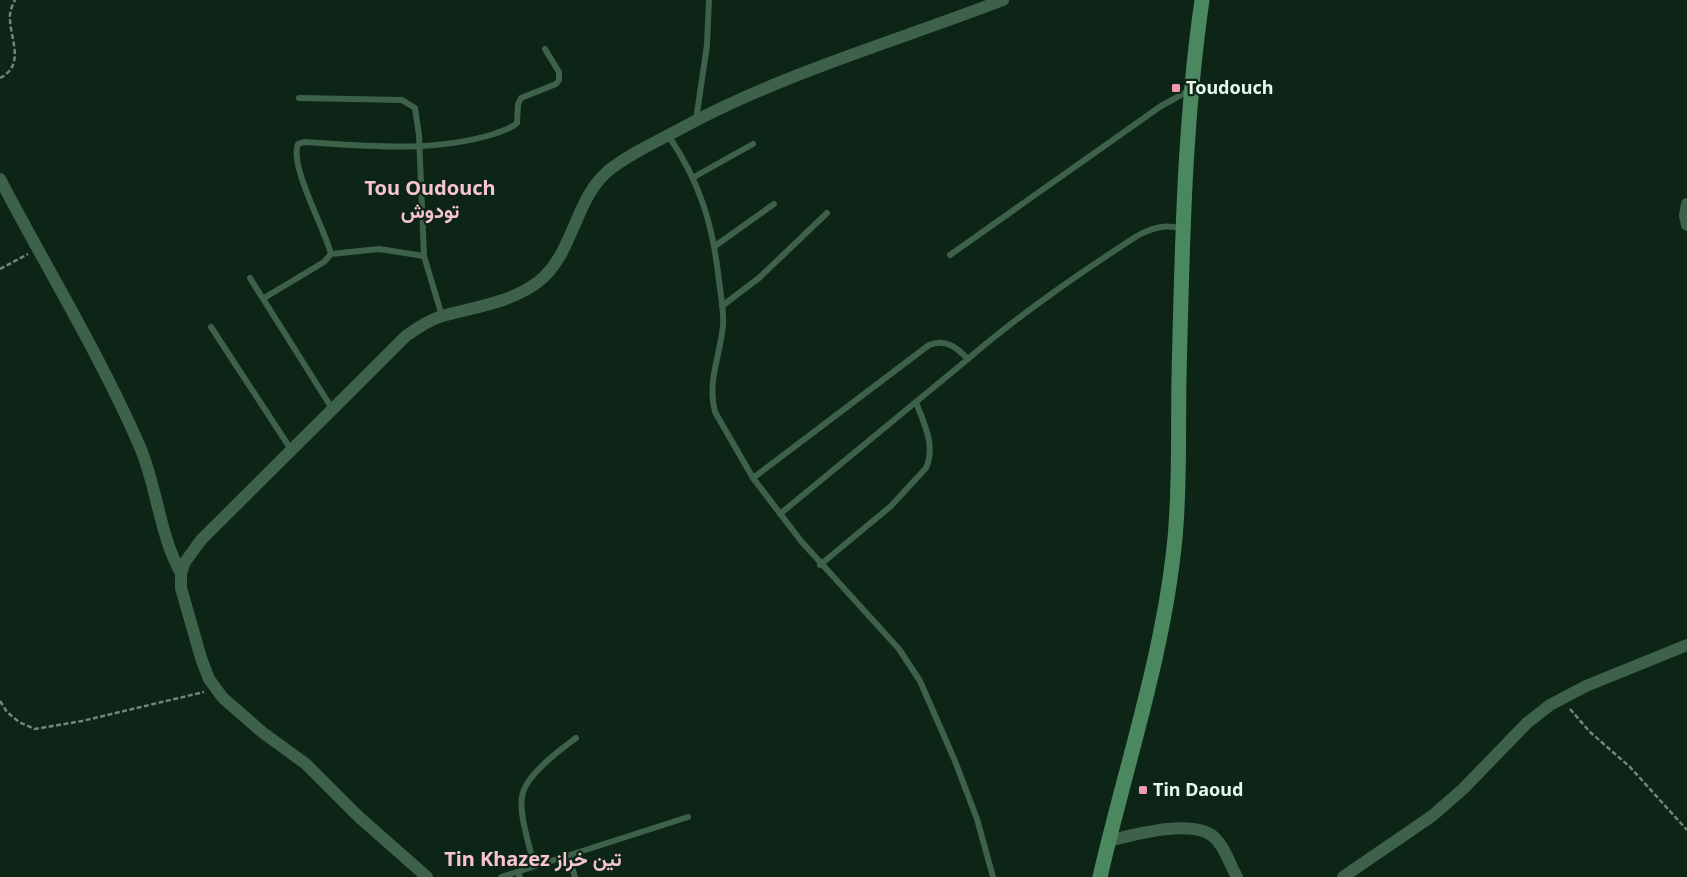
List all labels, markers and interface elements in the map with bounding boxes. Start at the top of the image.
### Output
place label: Toudouch [1186,75,1273,99]
marker: Toudouch [1170,82,1182,94]
district label: Tou Oudouch تودوش [364,174,496,224]
place label: Tin Daoud [1153,777,1243,801]
marker: Tin Daoud [1137,784,1149,796]
district label: Tin Khazez تين خراز [444,845,622,872]

